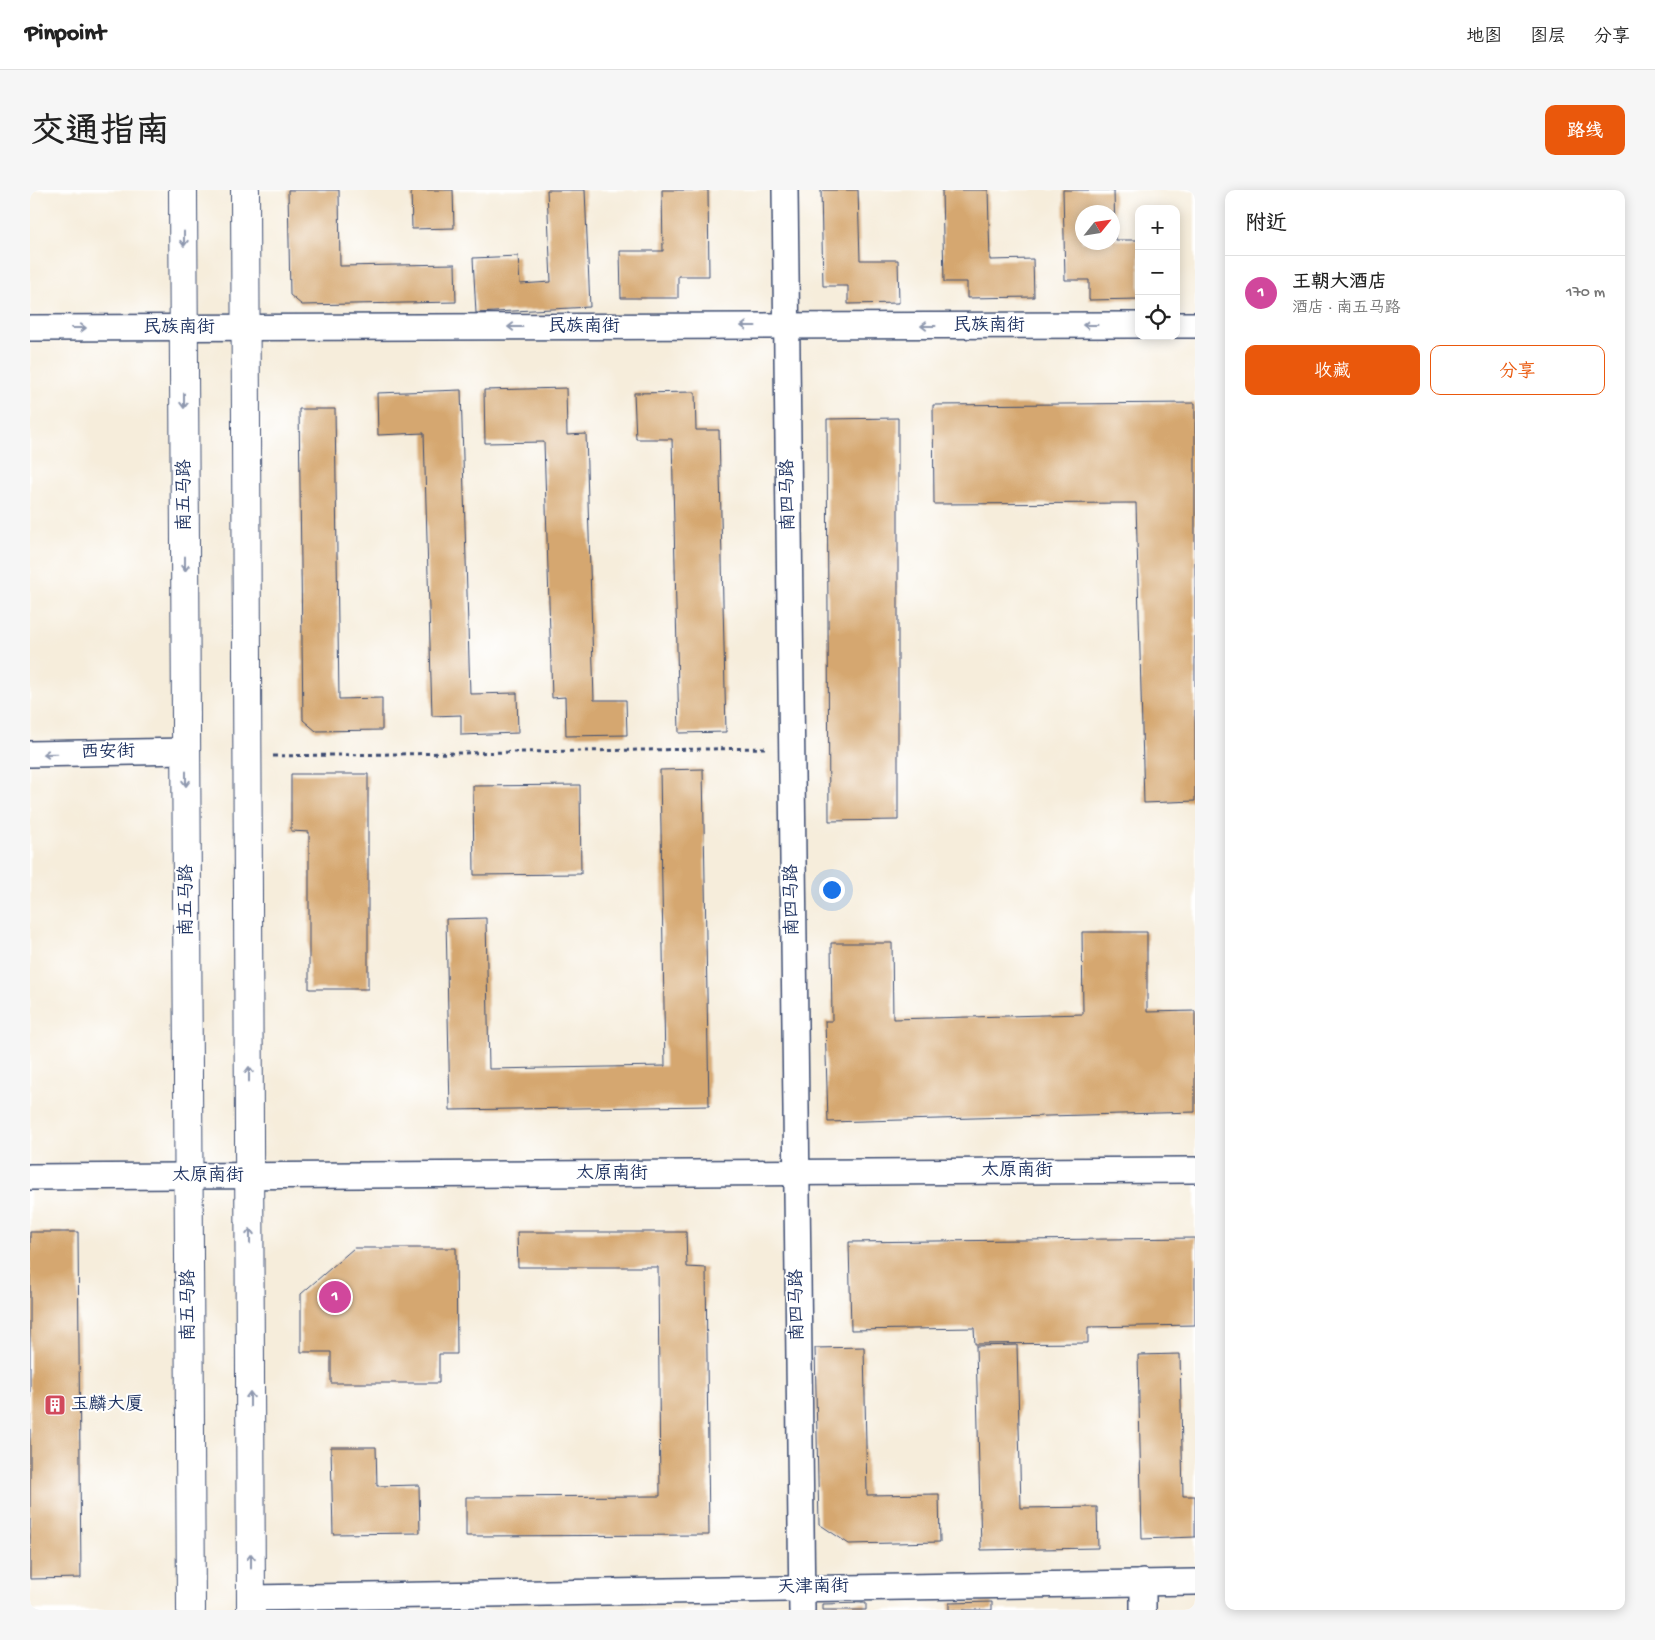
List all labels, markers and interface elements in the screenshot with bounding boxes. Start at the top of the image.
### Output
text: Pinpoint [25,20,106,49]
text: 地图 [1466,27,1502,48]
text: 图层 [1530,27,1566,48]
text: 分享 [1594,27,1630,48]
button: 路线 [1545,105,1625,155]
text: 交通指南 [30,114,170,155]
north arrow [1075,205,1120,250]
map controls [1135,205,1180,340]
button: + [1135,205,1180,250]
text: 附近 [1245,213,1287,238]
one-way arrow [179,230,189,246]
button: − [1135,250,1180,295]
text: 王朝大酒店 [1292,272,1387,295]
text: 1 [1258,284,1264,303]
text: 170 m [1566,284,1605,303]
button: locate [1135,295,1180,340]
text: 酒店 · 南五马路 [1292,300,1401,319]
street label: 民族南街 [953,315,1025,337]
street label: 民族南街 [548,316,620,338]
street label: 民族南街 [143,317,215,339]
one-way arrow [1082,320,1098,330]
one-way arrow [740,321,756,331]
one-way arrow [920,321,936,331]
one-way arrow [507,322,524,332]
one-way arrow [70,323,86,333]
button: 收藏 [1245,345,1420,395]
button: 分享 [1430,345,1605,395]
one-way arrow [180,393,189,409]
street label: 南五马路 [174,459,196,531]
street label: 南四马路 [777,459,800,531]
one-way arrow [180,555,190,571]
street label: 西安街 [81,741,135,764]
one-way arrow [42,749,58,759]
one-way arrow [181,770,191,786]
street label: 南五马路 [176,864,198,936]
street label: 南四马路 [781,864,804,936]
your location [819,877,845,903]
one-way arrow [244,1066,254,1082]
street label: 太原南街 [981,1160,1053,1182]
street label: 太原南街 [576,1163,648,1185]
street label: 太原南街 [172,1165,244,1187]
one-way arrow [245,1229,255,1245]
street label: 南五马路 [178,1269,200,1341]
street label: 南四马路 [786,1269,809,1341]
pin: 1 [319,1278,351,1316]
one-way arrow [245,1391,255,1408]
building icon: 玉麟大厦 [43,1393,67,1417]
place label: 玉麟大厦 [71,1394,143,1416]
one-way arrow [246,1554,256,1570]
street label: 天津南街 [777,1576,849,1599]

